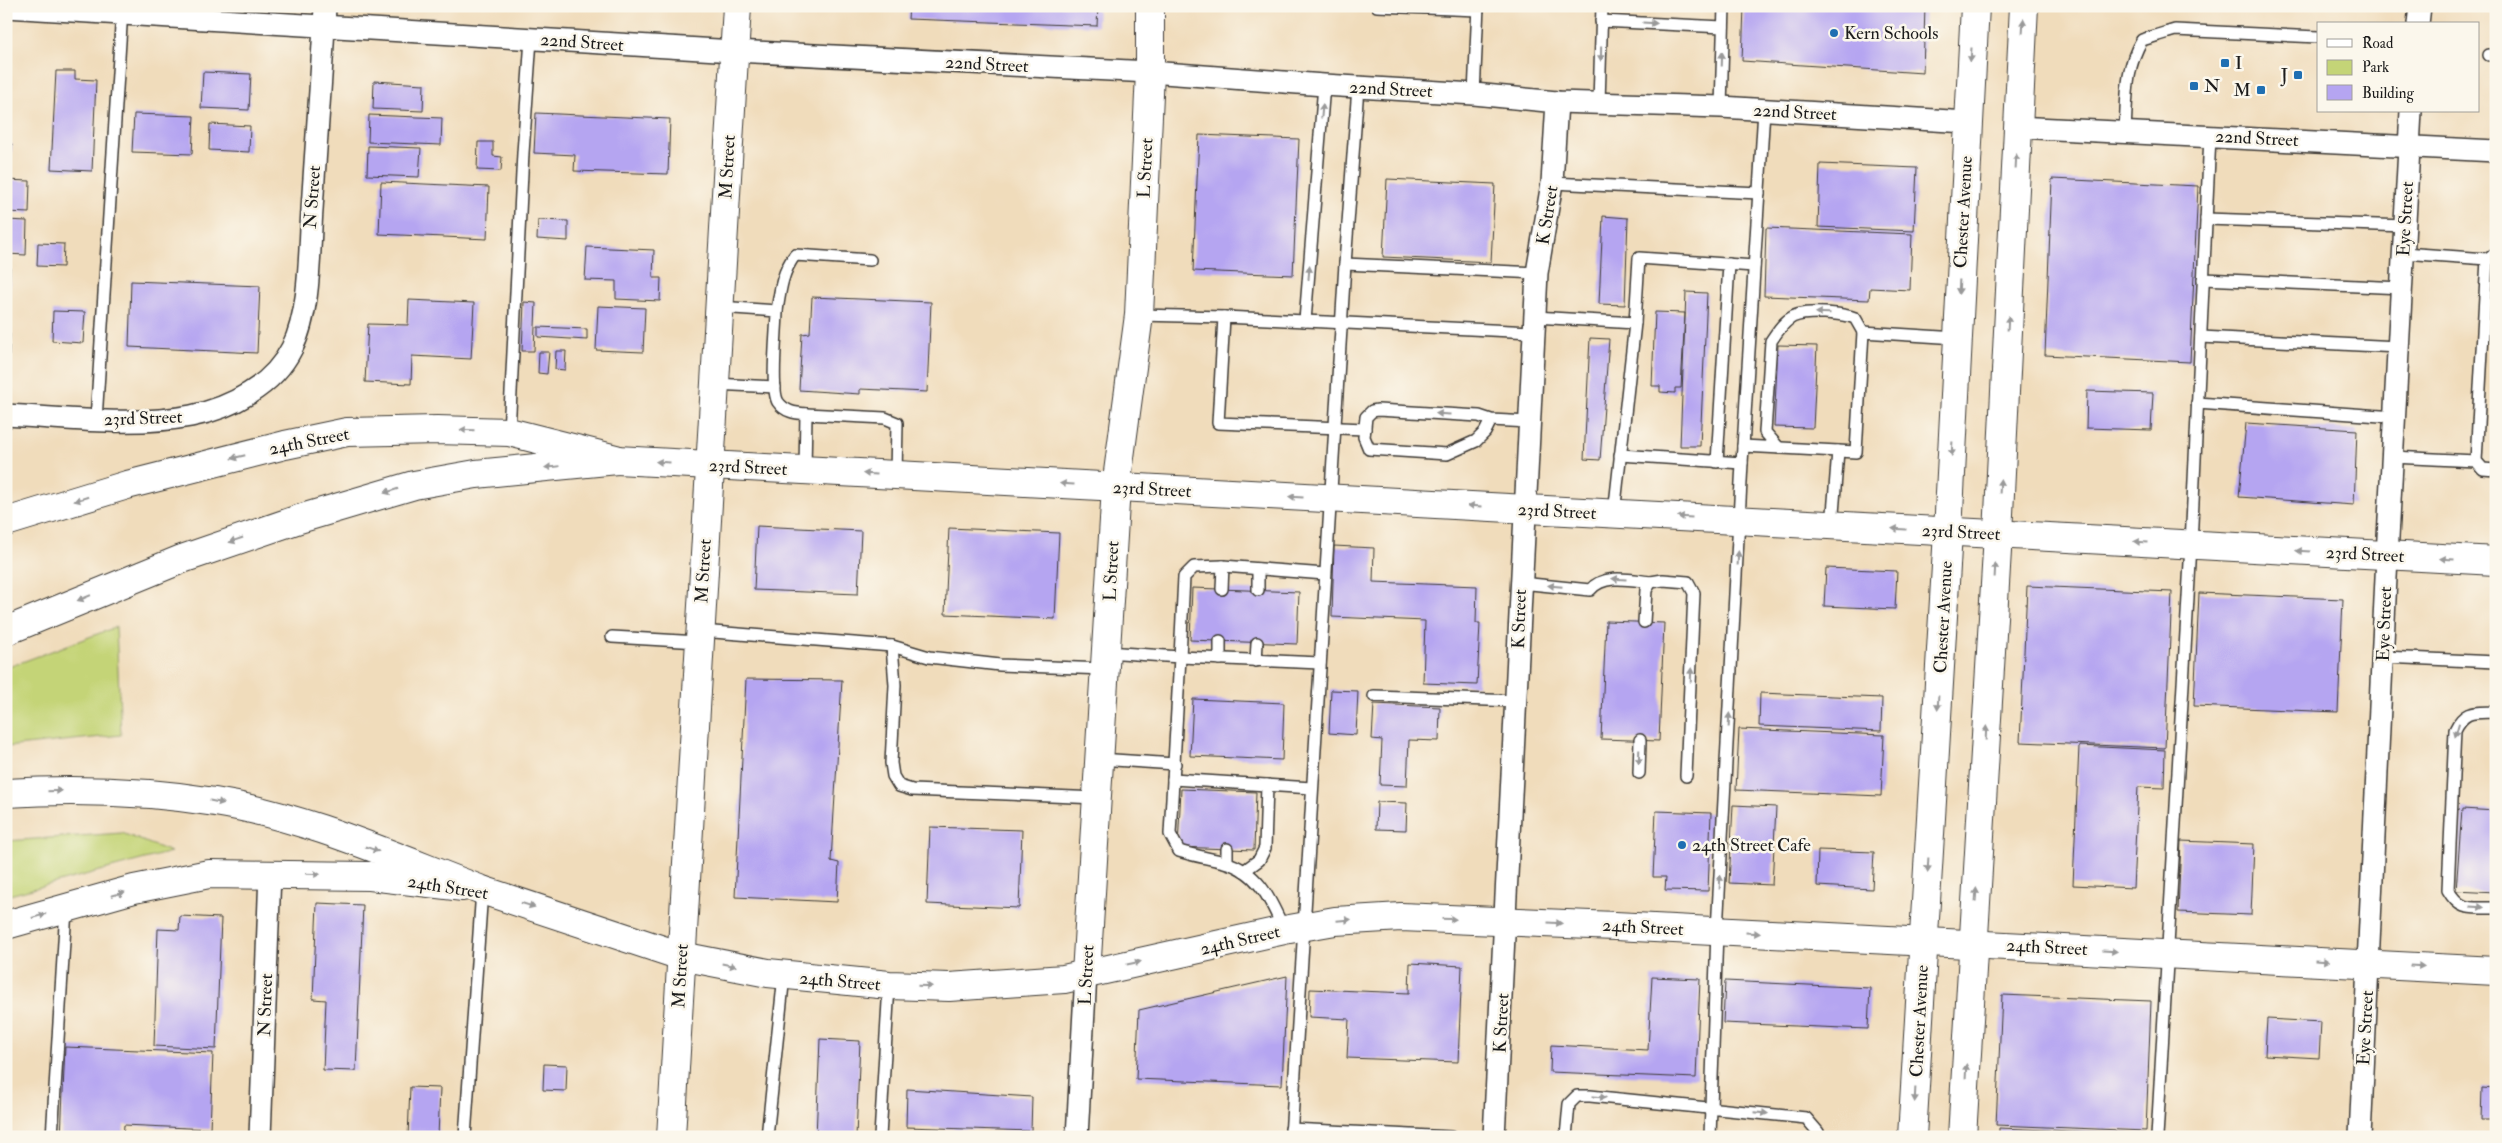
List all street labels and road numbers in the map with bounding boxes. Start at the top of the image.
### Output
street label: 22nd Street [540,28,625,57]
street label: 22nd Street [945,51,1029,78]
street label: 22nd Street [1349,76,1433,103]
street label: 22nd Street [1753,99,1837,126]
street label: 22nd Street [2215,125,2299,152]
street label: M Street [714,134,741,200]
street label: L Street [1132,137,1159,199]
street label: Chester Avenue [1949,155,1978,269]
street label: N Street [299,165,326,229]
street label: Eye Street [2392,181,2419,257]
street label: K Street [1531,184,1564,246]
street label: 23rd Street [103,406,183,431]
street label: 24th Street [267,422,351,461]
street label: 23rd Street [708,454,788,481]
street label: 23rd Street [1112,476,1192,503]
street label: 23rd Street [1517,498,1597,525]
street label: 23rd Street [1921,519,2001,546]
street label: M Street [690,538,717,604]
street label: L Street [1098,540,1125,602]
street label: 23rd Street [2325,541,2405,568]
street label: Chester Avenue [1929,560,1958,674]
street label: Eye Street [2372,586,2397,662]
street label: K Street [1507,589,1532,649]
street label: 24th Street [406,870,490,905]
street label: 24th Street [1602,914,1684,941]
street label: 24th Street [1198,920,1282,961]
street label: 24th Street [2006,934,2088,961]
street label: M Street [667,943,694,1009]
street label: L Street [1073,944,1100,1006]
street label: Chester Avenue [1905,964,1934,1078]
street label: 24th Street [798,966,882,997]
street label: N Street [253,973,278,1037]
street label: Eye Street [2352,990,2379,1066]
street label: K Street [1488,992,1515,1053]

